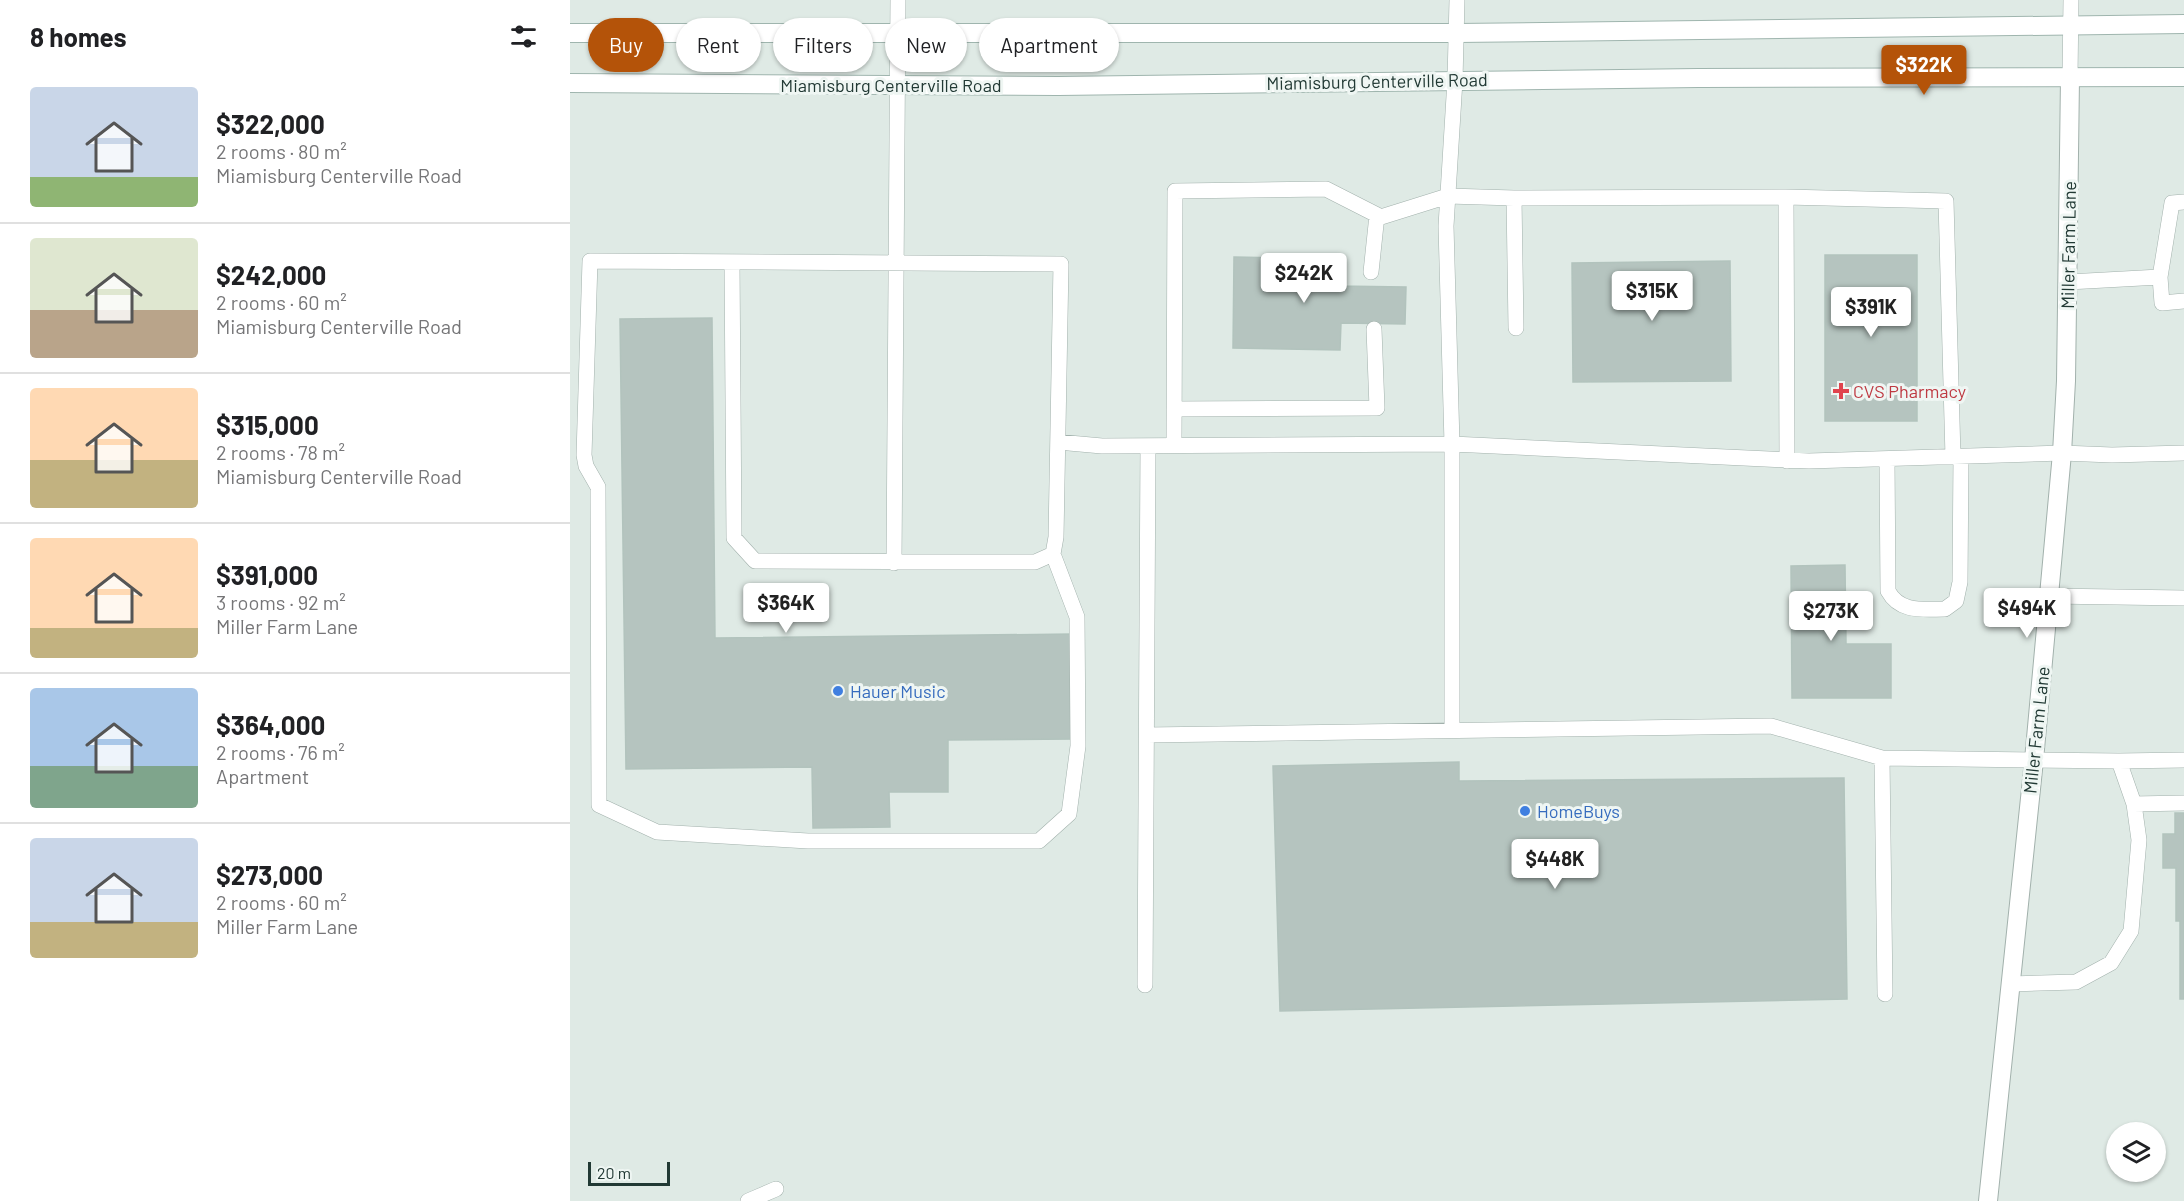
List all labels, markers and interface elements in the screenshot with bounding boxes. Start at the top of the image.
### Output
chip: Buy [588,18,664,72]
chip: Rent [676,18,761,72]
chip: Filters [773,18,873,72]
chip: New [885,18,967,72]
chip: Apartment [979,18,1119,72]
icon: filters [507,20,540,53]
text: 8 homes [30,21,127,52]
pin: $322K [1882,45,1966,96]
text: $322K [1895,52,1953,76]
street label: Miamisburg Centerville Road [1266,68,1488,94]
street label: Miamisburg Centerville Road [780,74,1002,96]
text: $322,000 [216,108,325,139]
icon: home [78,111,150,183]
text: 2 rooms · 80 m² [216,139,347,163]
text: Miamisburg Centerville Road [216,163,462,187]
street label: Miller Farm Lane [2056,181,2080,309]
pin: $242K [1262,253,1346,304]
text: $242,000 [216,259,326,290]
text: $242K [1275,260,1333,284]
icon: home [78,262,150,334]
pin: $315K [1610,271,1694,322]
text: $315K [1626,278,1678,302]
pin: $391K [1829,287,1913,338]
text: 2 rooms · 60 m² [216,290,347,314]
text: $391K [1845,294,1897,318]
text: Miamisburg Centerville Road [216,314,462,338]
place label: CVS Pharmacy [1853,380,1966,402]
marker: CVS Pharmacy [1834,384,1848,398]
text: $315,000 [216,409,319,440]
icon: home [78,412,150,484]
text: 2 rooms · 78 m² [216,440,345,464]
text: Miamisburg Centerville Road [216,464,462,488]
text: $391,000 [216,559,318,590]
icon: home [78,562,150,634]
pin: $364K [744,583,828,634]
pin: $494K [1985,588,2069,639]
text: 3 rooms · 92 m² [216,590,346,614]
text: $364K [757,590,815,614]
pin: $273K [1789,591,1873,642]
text: $494K [1998,595,2056,619]
text: $273K [1803,598,1859,622]
text: Miller Farm Lane [216,614,358,638]
street label: Miller Farm Lane [2018,665,2054,795]
place label: Hauer Music [850,680,946,702]
marker: Hauer Music [831,684,845,698]
text: $364,000 [216,709,325,740]
icon: home [78,712,150,784]
text: 2 rooms · 76 m² [216,740,345,764]
text: Apartment [216,764,309,788]
place label: HomeBuys [1537,800,1620,822]
marker: HomeBuys [1518,804,1532,818]
pin: $448K [1513,839,1597,890]
text: $448K [1526,846,1584,870]
text: $273,000 [216,859,323,890]
icon: home [78,862,150,934]
text: 2 rooms · 60 m² [216,890,347,914]
text: Miller Farm Lane [216,914,358,938]
map controls [2106,1122,2166,1182]
button: layers [2106,1122,2166,1182]
scale bar [588,1159,670,1186]
text: 20 m [597,1163,631,1182]

